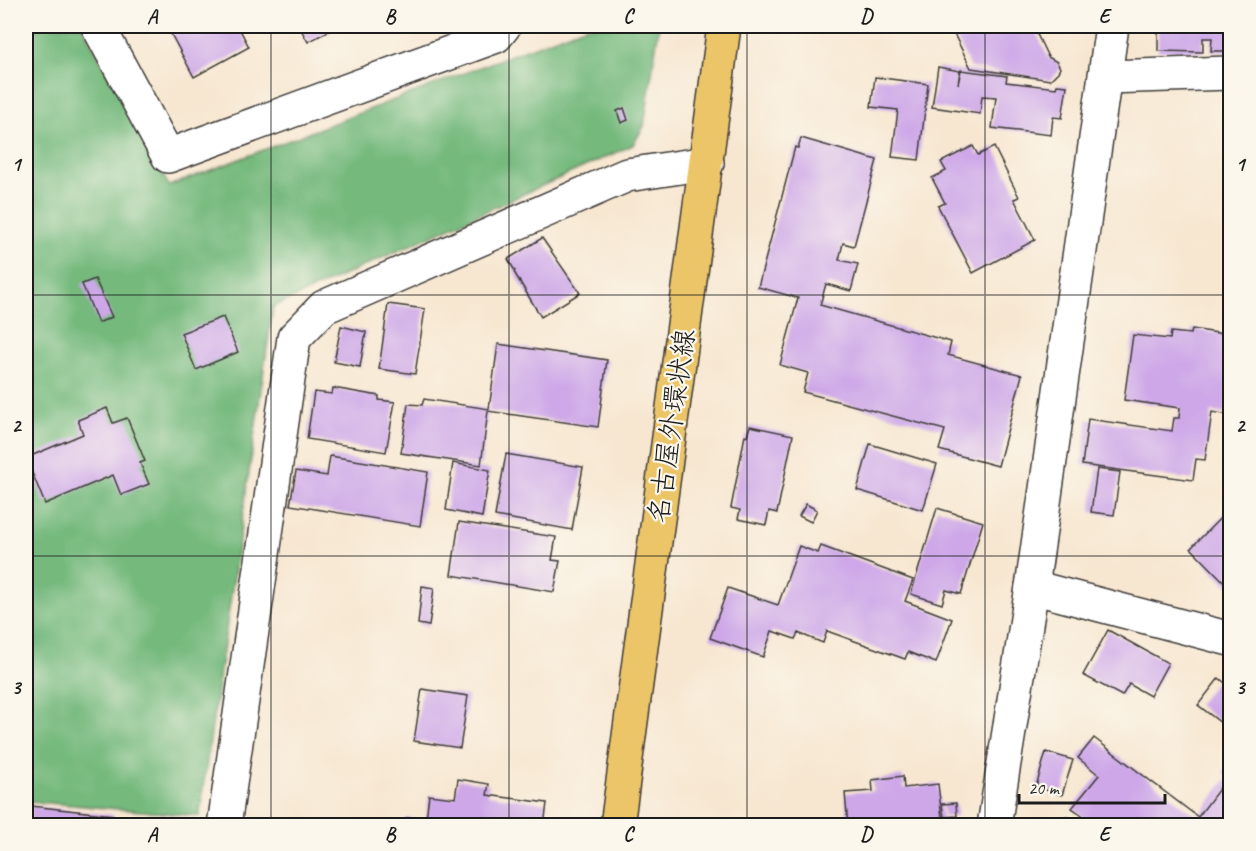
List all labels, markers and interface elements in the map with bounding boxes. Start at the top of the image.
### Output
text: A [147,4,159,29]
text: B [385,4,397,29]
text: C [623,4,635,29]
text: D [860,4,874,29]
text: E [1099,4,1113,29]
text: 1 [12,152,23,177]
text: 1 [1236,152,1247,177]
street label: 名古屋外環状線 [640,327,702,525]
text: 2 [12,413,23,438]
text: 2 [1236,413,1247,438]
text: 3 [12,675,23,700]
text: 3 [1236,675,1247,700]
scale bar [1019,767,1164,805]
text: 20 m [1028,777,1061,799]
text: A [147,822,159,847]
text: B [385,822,397,847]
text: C [623,822,635,847]
text: D [860,822,874,847]
text: E [1099,822,1113,847]

